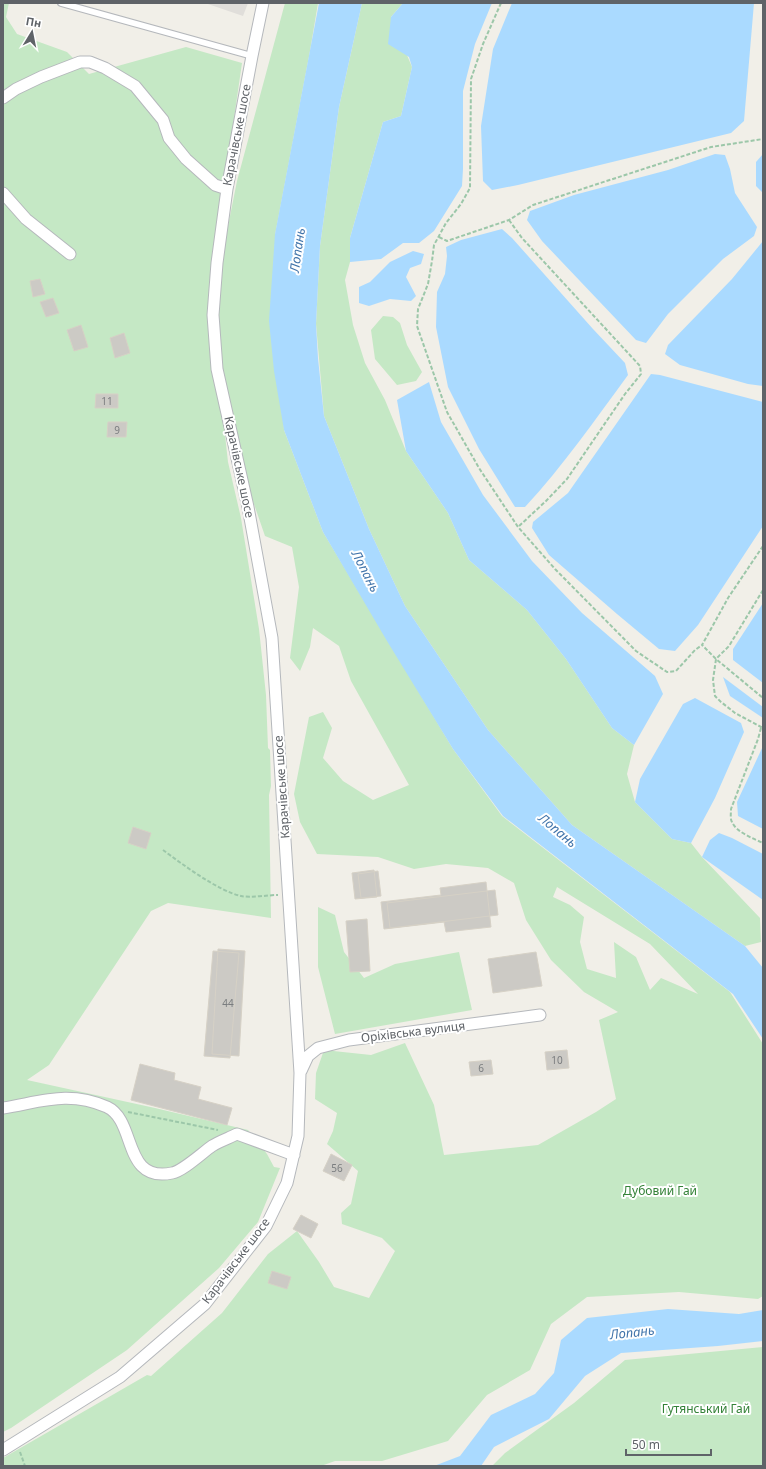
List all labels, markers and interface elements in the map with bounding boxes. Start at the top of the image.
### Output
north arrow [12,12,52,52]
text: Пн [25,13,43,30]
street label: Карачівське шосе [218,82,255,187]
water label: Лопань [285,226,309,274]
house number: 11 [101,394,113,408]
street label: Карачівське шосе [220,414,259,520]
house number: 9 [114,423,120,437]
water label: Лопань [347,546,384,595]
street label: Карачівське шосе [269,734,294,839]
water label: Лопань [534,808,581,852]
house number: 44 [222,996,234,1010]
street label: Оріхівська вулиця [360,1017,466,1046]
house number: 10 [551,1053,563,1067]
house number: 6 [478,1061,484,1075]
house number: 56 [331,1161,343,1175]
park label: Дубовий Гай [623,1182,697,1199]
street label: Карачівське шосе [198,1214,274,1307]
water label: Лопань [608,1321,656,1343]
park label: Гутянський Гай [662,1400,750,1417]
scale bar [626,1431,711,1457]
text: 50 m [632,1436,660,1453]

